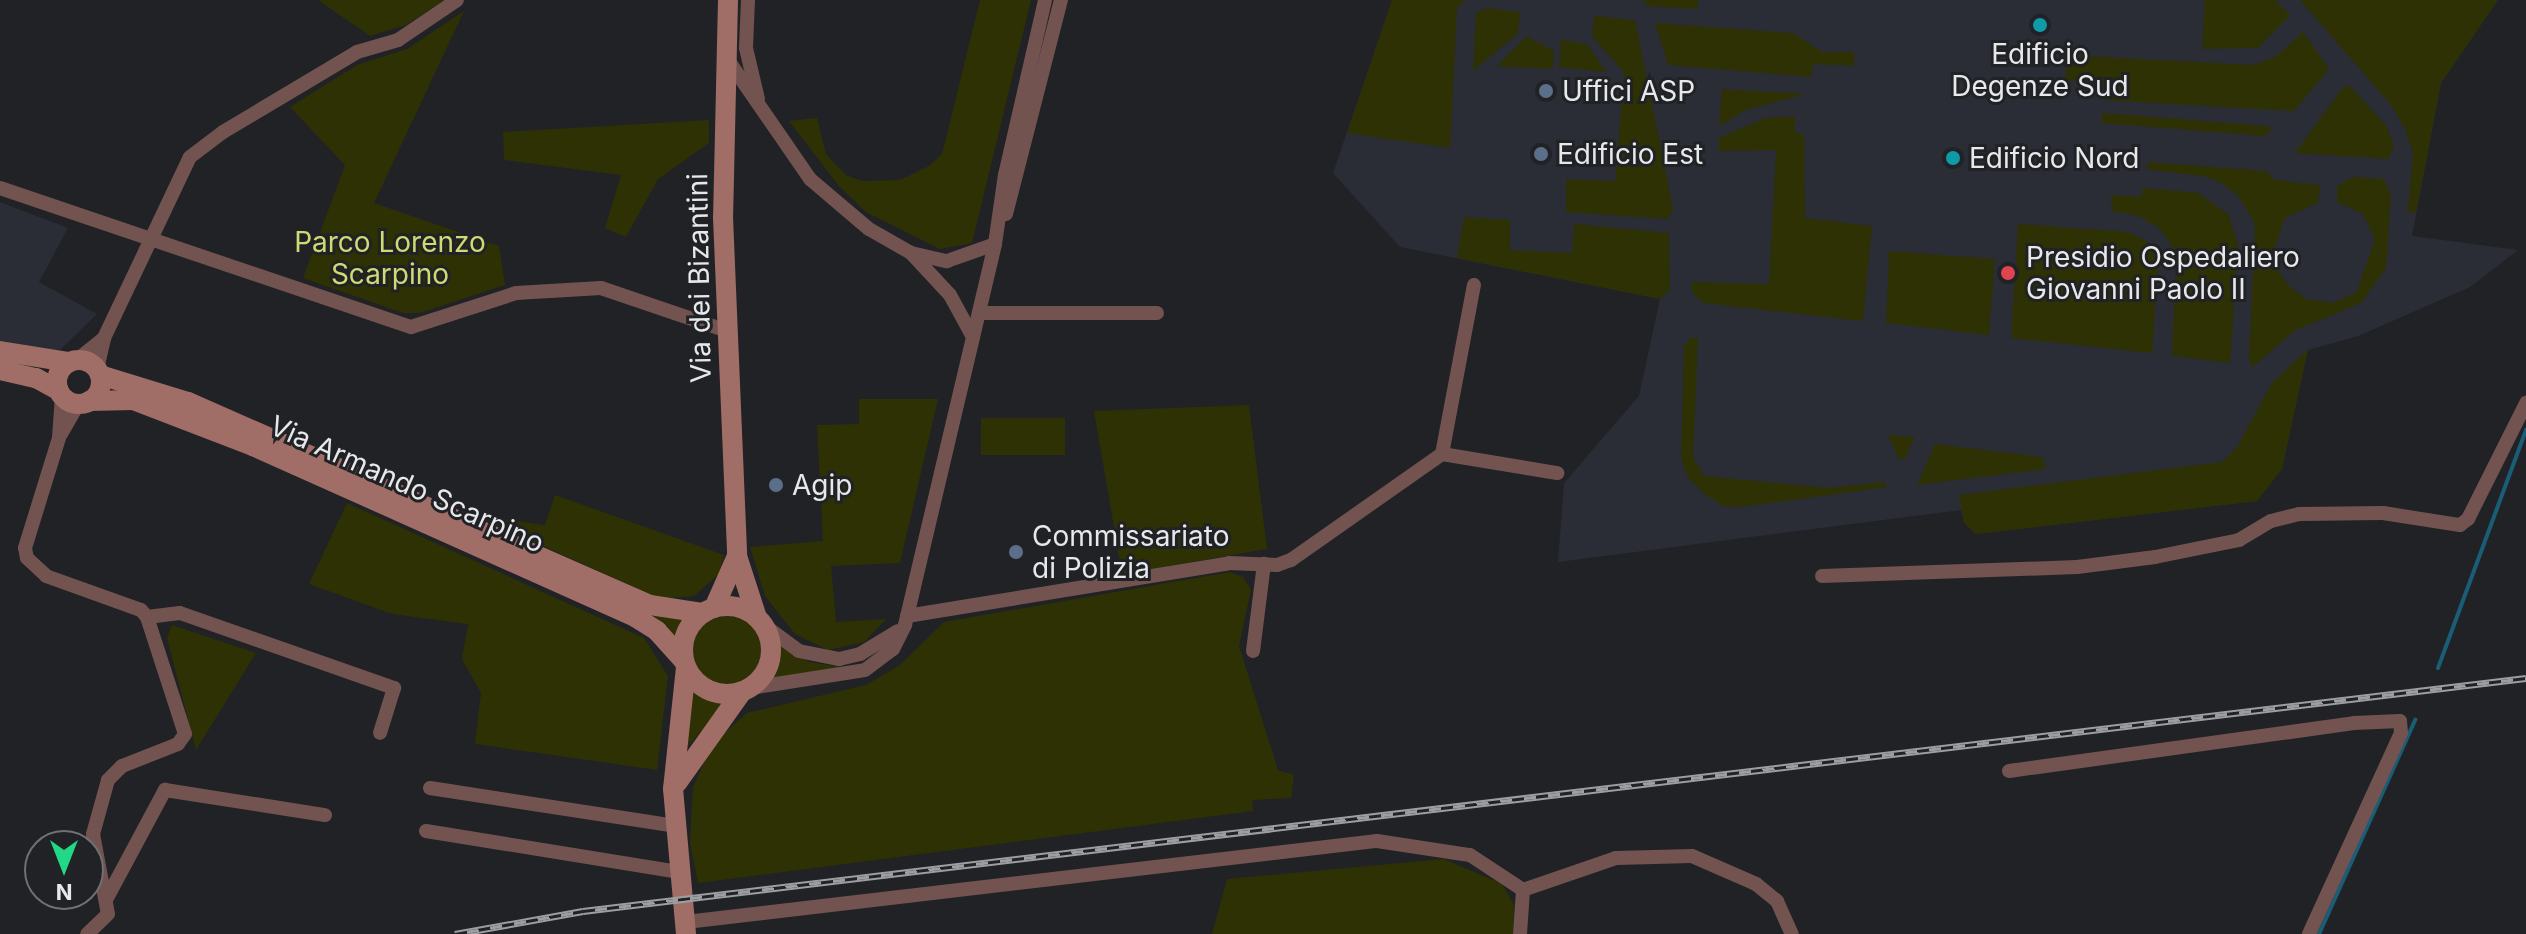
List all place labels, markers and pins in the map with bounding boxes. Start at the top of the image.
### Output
marker: Edificio Degenze Sud [2031,16,2049,34]
place label: Edificio Degenze Sud [1951,37,2129,103]
place label: Uffici ASP [1562,74,1695,108]
marker: Uffici ASP [1537,82,1555,100]
place label: Edificio Est [1557,137,1703,171]
place label: Edificio Nord [1969,141,2139,175]
marker: Edificio Est [1532,145,1550,163]
marker: Edificio Nord [1944,149,1962,167]
place label: Presidio Ospedaliero Giovanni Paolo II [2026,240,2300,306]
marker: Presidio Ospedaliero Giovanni Paolo II [1997,262,2019,284]
place label: Agip [792,468,852,502]
marker: Agip [767,476,785,494]
place label: Commissariato di Polizia [1032,519,1230,585]
marker: Commissariato di Polizia [1007,543,1025,561]

